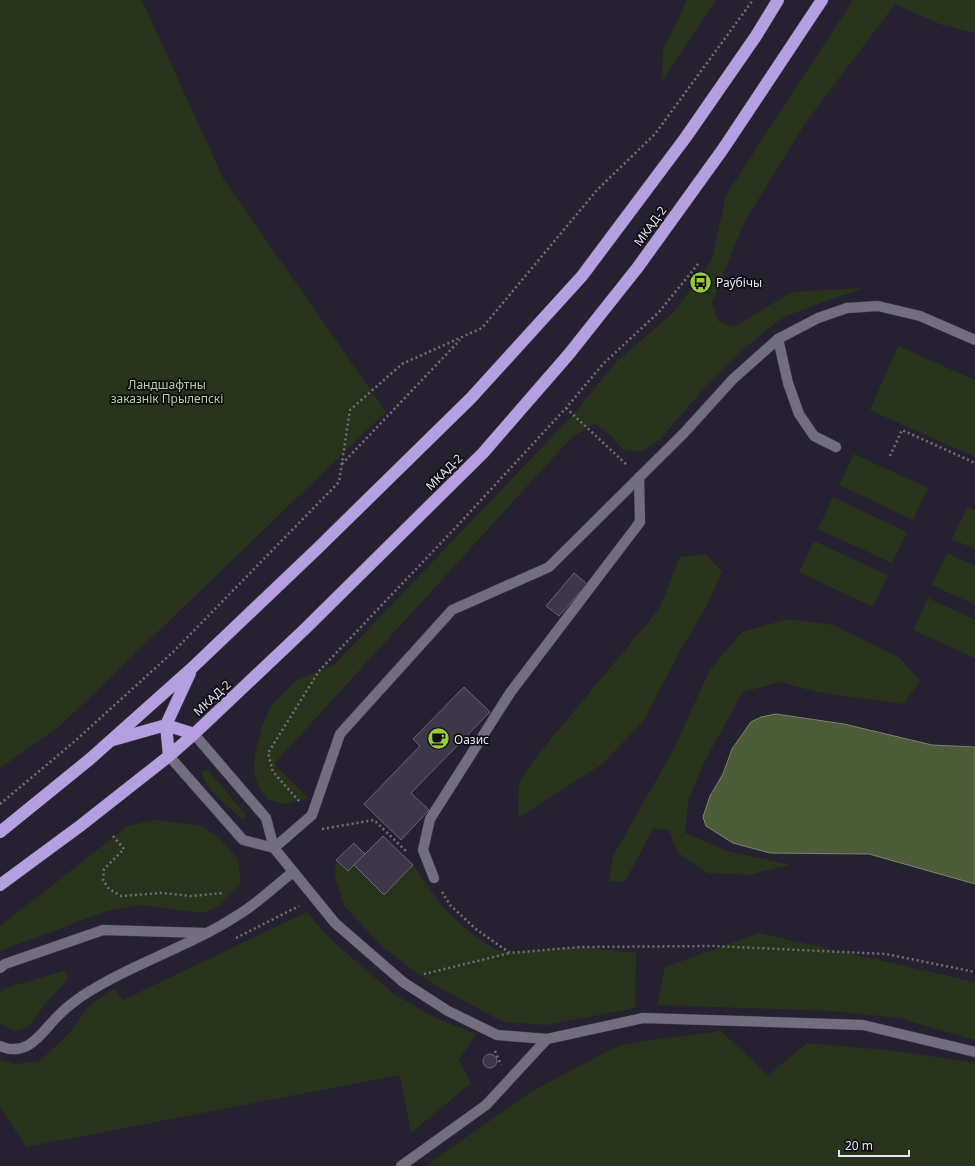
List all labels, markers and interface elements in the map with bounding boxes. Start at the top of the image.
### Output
street label: МКАД-2 [630,202,670,249]
bus stop icon: Раўбічы [688,269,714,295]
place label: Раўбічы [716,274,762,291]
park label: Ландшафтны заказнік Прылепскі [111,376,223,407]
street label: МКАД-2 [422,450,466,494]
street label: МКАД-2 [190,676,235,720]
cafe icon: Оазис [425,726,451,752]
place label: Оазис [454,731,489,748]
scale bar [839,1132,909,1158]
text: 20 m [845,1137,873,1154]

